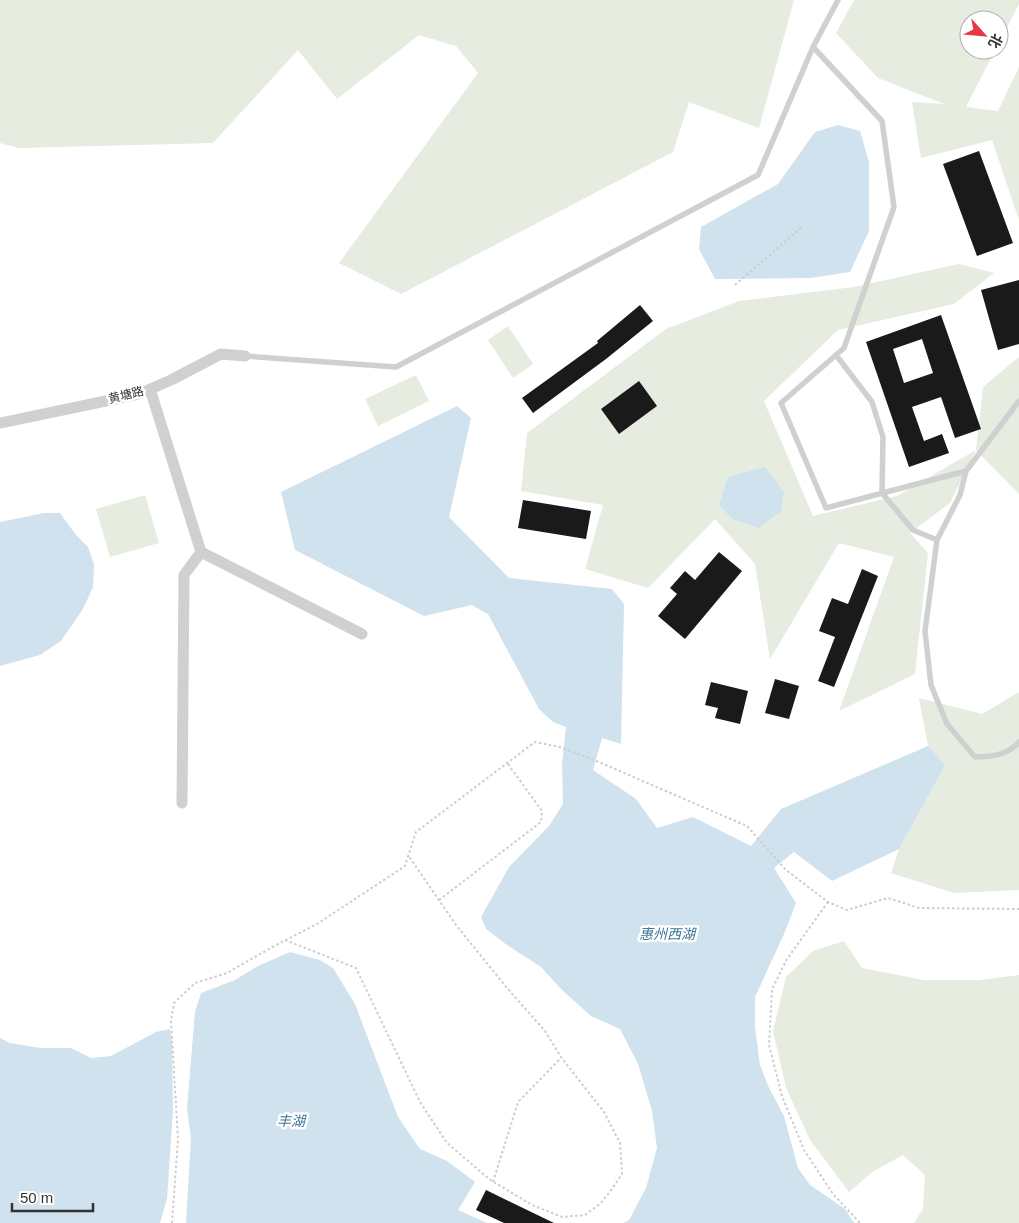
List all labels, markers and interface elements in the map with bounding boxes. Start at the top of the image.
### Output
north arrow [959,10,1009,60]
text: 北 [985,31,1006,51]
street label: 黄塘路 [107,384,145,406]
water label: 惠州西湖 [639,926,697,942]
water label: 丰湖 [277,1113,307,1129]
scale bar [12,1180,94,1212]
text: 50 m [20,1189,53,1206]

